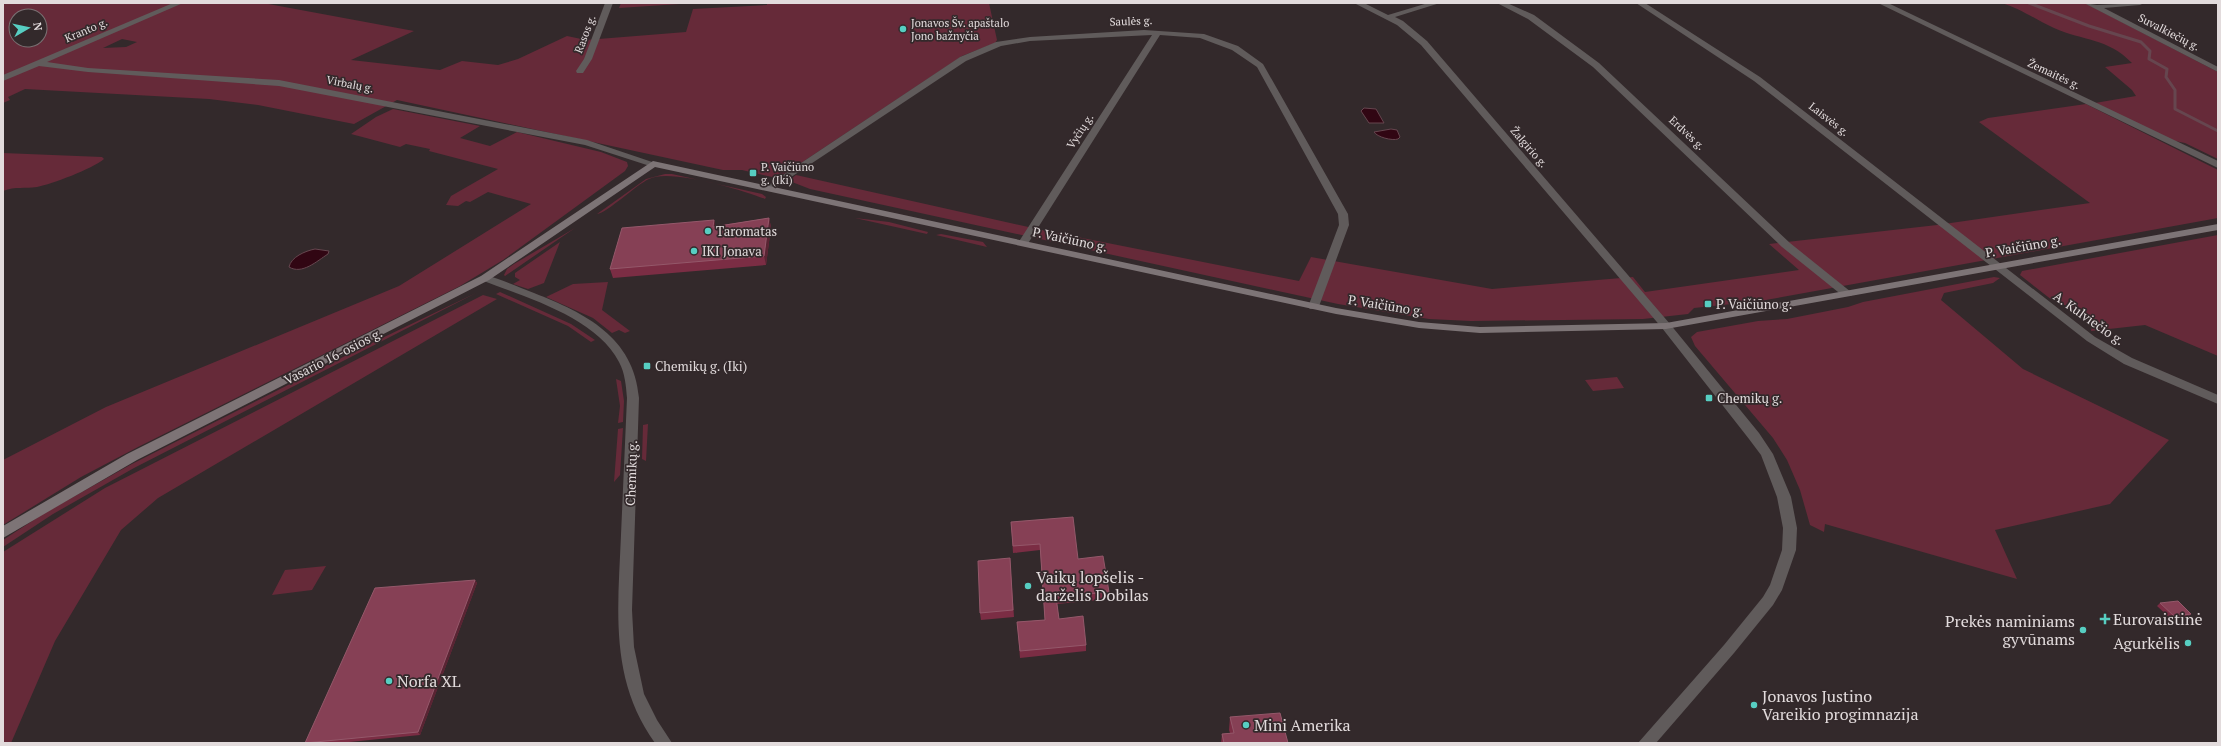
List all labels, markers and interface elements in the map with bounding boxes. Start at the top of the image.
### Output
north arrow [8,8,48,48]
street label: Suvalkiečių g. [2136,10,2202,54]
street label: Rasos g. [571,13,599,55]
street label: Saulės g. [1109,13,1153,29]
street label: Kranto g. [62,15,110,45]
place label: Jonavos Šv. apaštalo Jono bažnyčia [911,16,1009,43]
text: N [30,21,46,32]
marker: Jonavos Šv. apaštalo Jono bažnyčia [898,24,908,34]
street label: Žemaitės g. [2026,56,2082,92]
street label: Virbalų g. [325,73,375,95]
street label: Laisvės g. [1806,99,1852,139]
street label: Vyčių g. [1064,111,1096,151]
street label: Erdvės g. [1666,113,1708,153]
street label: Žalgirio g. [1507,124,1551,170]
place label: P. Vaičiūno g. (Iki) [761,160,814,187]
marker: P. Vaičiūno g. (Iki) [748,168,758,178]
place label: Taromatas [716,222,777,240]
street label: P. Vaičiūno g. [1031,222,1109,256]
marker: Taromatas [703,226,713,236]
street label: P. Vaičiūno g. [1984,231,2062,261]
place label: IKI Jonava [702,242,762,260]
marker: IKI Jonava [689,246,699,256]
street label: A. Kulviečio g. [2050,287,2128,349]
street label: P. Vaičiūno g. [1347,290,1425,320]
place label: P. Vaičiūno g. [1716,295,1792,313]
marker: P. Vaičiūno g. [1703,299,1713,309]
street label: Vasario 16-osios g. [281,323,385,389]
place label: Chemikų g. (Iki) [655,357,747,375]
marker: Chemikų g. (Iki) [642,361,652,371]
place label: Chemikų g. [1717,389,1782,407]
marker: Chemikų g. [1704,393,1714,403]
street label: Chemikų g. [621,440,641,506]
place label: Vaikų lopšelis - darželis Dobilas [1036,566,1149,606]
marker: Vaikų lopšelis - darželis Dobilas [1023,581,1033,591]
place label: Eurovaistinė [2113,608,2202,630]
place label: Prekės naminiams gyvūnams [1945,610,2075,650]
marker: Eurovaistinė [2100,614,2110,624]
marker: Prekės naminiams gyvūnams [2078,625,2088,635]
place label: Agurkėlis [2113,632,2180,654]
marker: Agurkėlis [2183,638,2193,648]
place label: Norfa XL [397,670,461,692]
marker: Norfa XL [384,676,394,686]
place label: Jonavos Justino Vareikio progimnazija [1762,685,1919,725]
marker: Jonavos Justino Vareikio progimnazija [1749,700,1759,710]
place label: Mini Amerika [1254,714,1351,736]
marker: Mini Amerika [1241,720,1251,730]

